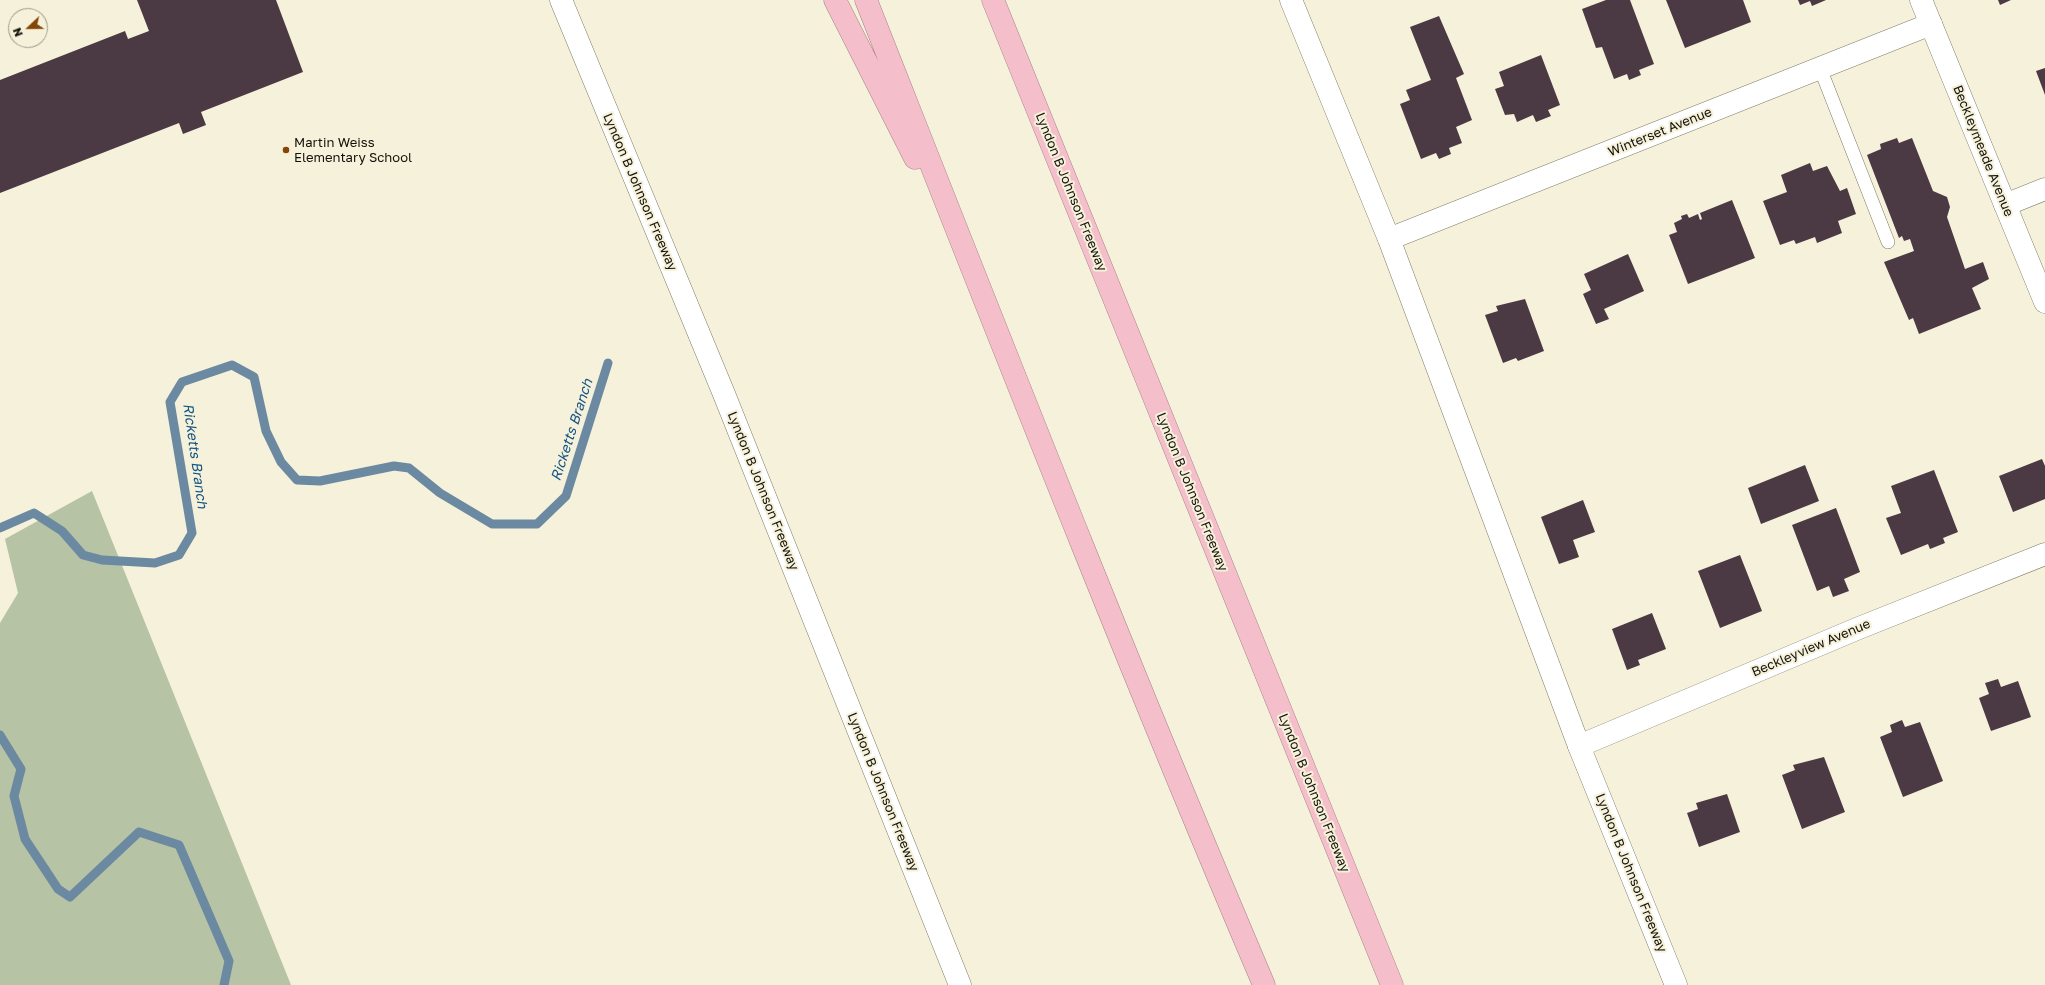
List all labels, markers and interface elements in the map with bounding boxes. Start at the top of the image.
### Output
north arrow [8,8,48,48]
text: N [10,26,25,39]
street label: Beckleymeade Avenue [1949,83,2017,219]
street label: Winterset Avenue [1606,104,1714,160]
street label: Lyndon B Johnson Freeway [1032,110,1110,274]
street label: Lyndon B Johnson Freeway [600,111,680,273]
place label: Martin Weiss Elementary School [294,135,412,166]
marker: Martin Weiss Elementary School [281,145,291,155]
water label: Ricketts Branch [548,377,596,483]
water label: Ricketts Branch [179,402,211,510]
street label: Lyndon B Johnson Freeway [724,409,802,573]
street label: Lyndon B Johnson Freeway [1153,410,1231,574]
street label: Beckleyview Avenue [1749,616,1873,680]
street label: Lyndon B Johnson Freeway [844,710,922,874]
street label: Lyndon B Johnson Freeway [1275,711,1353,875]
street label: Lyndon B Johnson Freeway [1592,791,1670,955]

